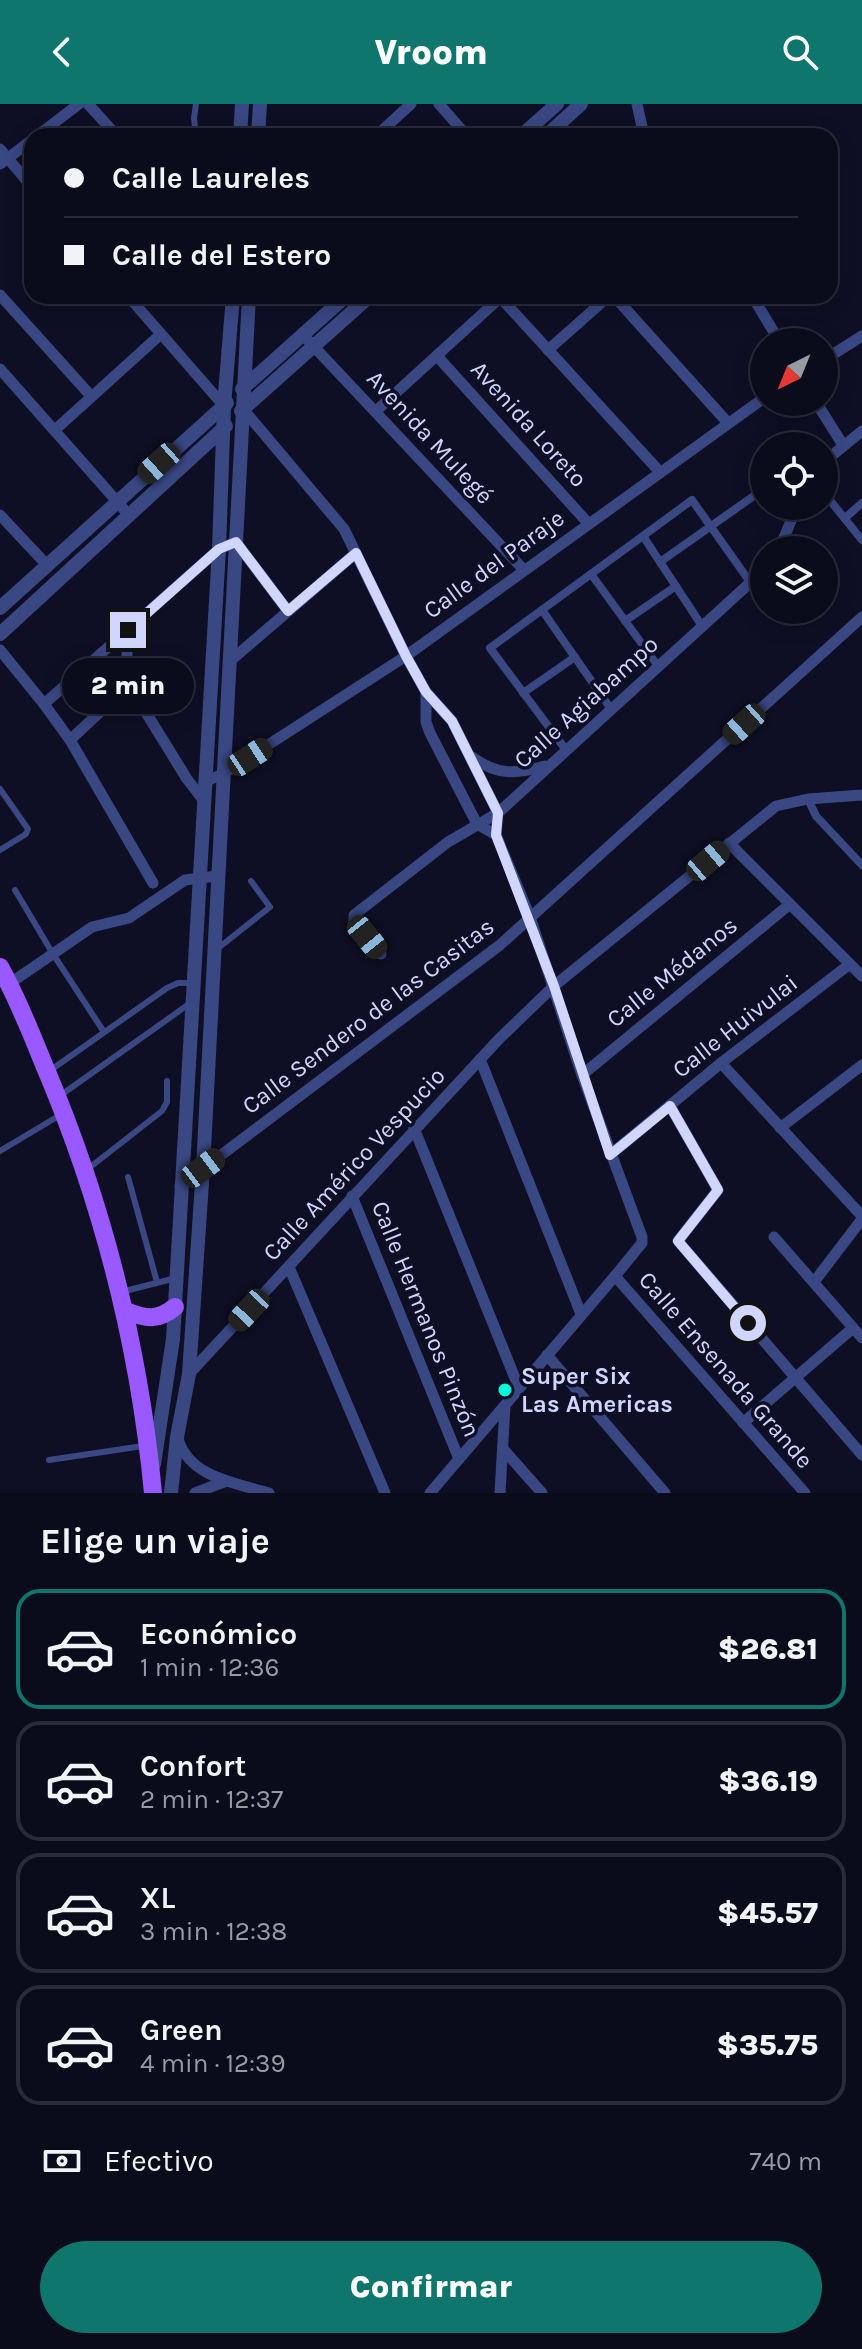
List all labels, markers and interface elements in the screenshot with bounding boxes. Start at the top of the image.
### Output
icon: back [40,30,84,74]
icon: search [778,30,822,74]
text: Vroom [374,31,488,73]
text: Calle Laureles [112,160,310,196]
text: Calle del Estero [112,237,331,273]
north arrow [750,328,838,416]
map controls [750,328,838,624]
street label: Avenida Loreto [465,355,593,493]
street label: Avenida Mulegé [361,364,499,510]
button: locate [750,432,838,520]
car [133,438,185,488]
street label: Calle del Paraje [418,504,570,624]
button: layers [750,536,838,624]
route end [110,612,146,648]
street label: Calle Agiabampo [508,630,664,774]
callout: 2 min [62,658,194,714]
text: 2 min [91,670,165,701]
car [718,699,770,749]
car [223,734,277,780]
car [682,836,734,886]
car [343,911,391,963]
street label: Calle Médanos [601,911,743,1033]
street label: Calle Sendero de las Casitas [237,912,499,1120]
street label: Calle Huivulai [667,969,803,1083]
street label: Calle Américo Vespucio [257,1062,451,1266]
car [177,1144,229,1192]
street label: Calle Hermanos Pinzón [366,1197,486,1441]
street label: Calle Ensenada Grande [633,1266,819,1474]
car [224,1284,274,1336]
route start [730,1305,766,1341]
place label: Super Six Las Americas [521,1362,673,1418]
marker: Super Six Las Americas [496,1381,514,1399]
text: Elige un viaje [40,1520,270,1562]
icon: car [44,1613,116,1685]
text: Económico [140,1616,297,1652]
text: $26.81 [718,1631,818,1667]
text: 1 min · 12:36 [140,1652,279,1683]
icon: car [44,1745,116,1817]
text: Confort [140,1748,246,1784]
text: $36.19 [718,1763,818,1799]
text: 2 min · 12:37 [140,1784,283,1815]
icon: car [44,1877,116,1949]
text: XL [140,1880,175,1916]
text: $45.57 [717,1895,818,1931]
text: 3 min · 12:38 [140,1916,287,1947]
icon: car [44,2009,116,2081]
text: Green [140,2012,223,2048]
text: $35.75 [716,2027,818,2063]
text: 4 min · 12:39 [140,2048,286,2079]
icon: cash [40,2139,84,2183]
text: Efectivo [104,2143,214,2179]
text: 740 m [749,2146,822,2177]
button: Confirmar [40,2241,822,2333]

